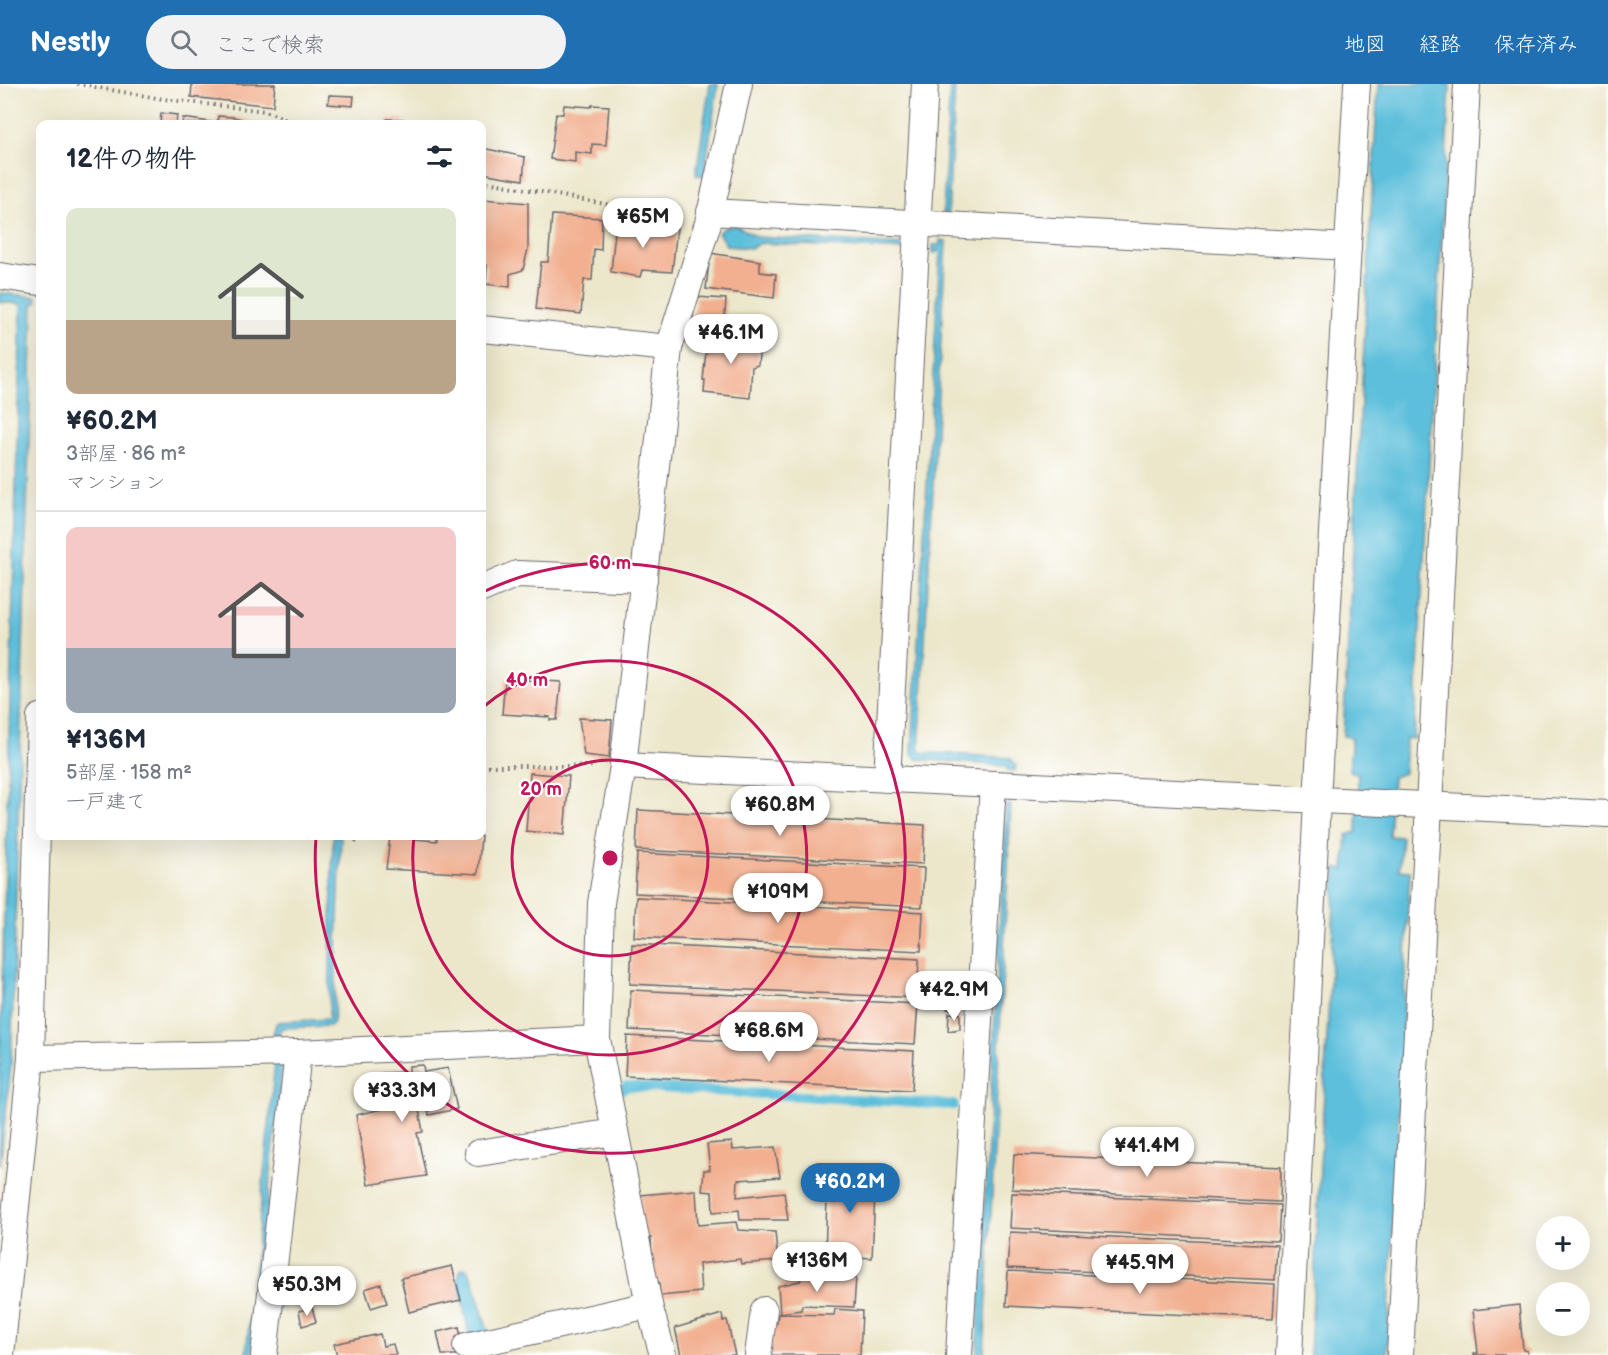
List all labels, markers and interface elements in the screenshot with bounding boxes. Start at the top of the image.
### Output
search box [146,15,566,69]
text: Nestly [30,26,110,59]
icon: search [167,26,200,59]
text: ここで検索 [215,32,325,59]
text: 地図 [1344,32,1386,57]
text: 経路 [1419,32,1461,57]
text: 保存済み [1494,32,1578,57]
icon: filters [423,140,456,173]
text: 12件の物件 [66,144,197,175]
pin: ¥65M [607,198,679,249]
text: ¥65M [616,205,670,229]
icon: home [207,247,315,355]
pin: ¥46.1M [682,314,780,365]
text: ¥46.1M [698,321,764,345]
text: ¥60.2M [66,406,158,437]
text: 3部屋 · 86 m² [66,442,186,466]
text: マンション [66,471,165,495]
text: 60 m [589,553,631,574]
icon: home [207,566,315,674]
text: 40 m [506,670,548,691]
text: ¥136M [66,725,146,756]
text: 5部屋 · 158 m² [66,761,192,785]
text: 20 m [520,779,562,800]
pin: ¥60.8M [731,786,829,837]
text: 一戸建て [66,790,146,814]
text: ¥60.8M [745,793,815,817]
centre of rings [600,848,620,868]
pin: ¥109M [736,873,820,924]
text: ¥109M [747,880,809,904]
pin: ¥42.9M [905,971,1003,1022]
text: ¥42.9M [919,978,989,1002]
pin: ¥68.6M [720,1012,818,1063]
text: ¥68.6M [734,1019,804,1043]
pin: ¥33.3M [353,1072,451,1123]
text: ¥33.3M [368,1079,436,1103]
pin: ¥41.4M [1098,1127,1196,1178]
text: ¥41.4M [1114,1134,1180,1158]
pin: ¥60.2M [801,1163,899,1214]
text: ¥60.2M [815,1170,885,1194]
map controls [1536,1216,1590,1336]
button: + [1536,1216,1590,1270]
pin: ¥136M [775,1242,859,1293]
pin: ¥45.9M [1091,1244,1189,1295]
text: ¥136M [786,1249,848,1273]
text: ¥45.9M [1106,1251,1174,1275]
pin: ¥50.3M [258,1266,356,1317]
text: ¥50.3M [272,1273,342,1297]
button: − [1536,1282,1590,1336]

